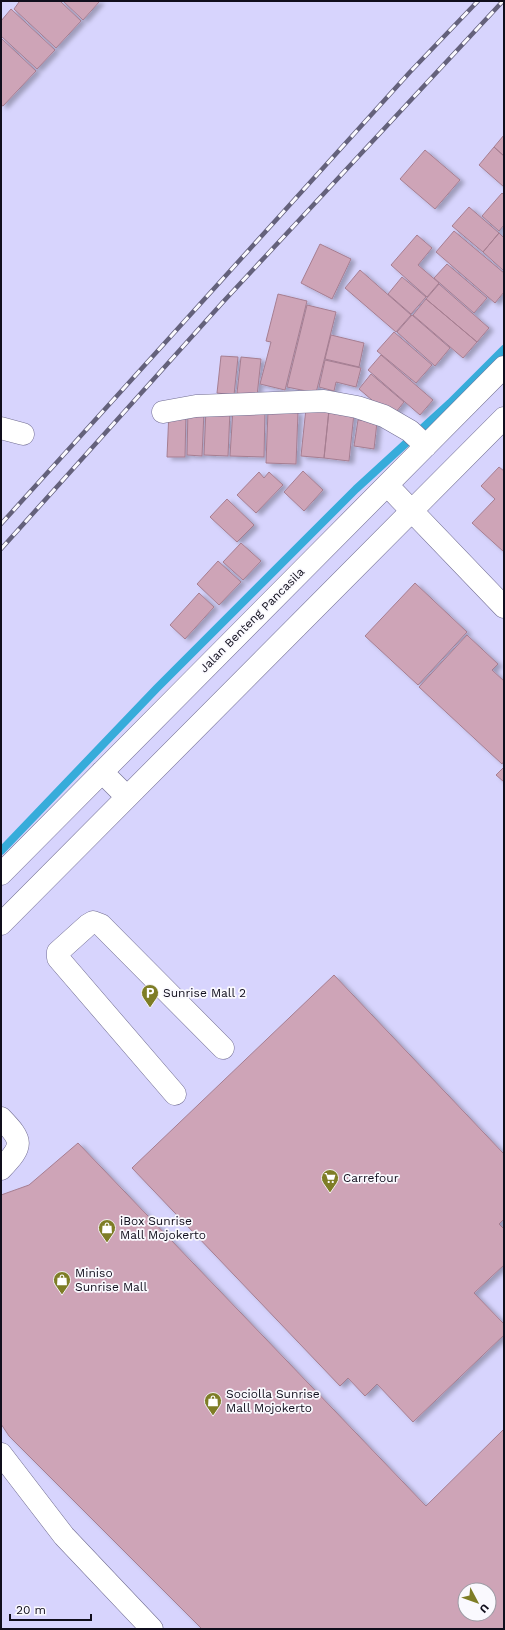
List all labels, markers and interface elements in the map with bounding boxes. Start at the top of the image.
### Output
street label: Jalan Benteng Pancasila [197,565,307,675]
parking icon: Sunrise Mall 2 [140,983,160,1008]
place label: Sunrise Mall 2 [163,986,246,1000]
supermarket icon: Carrefour [320,1168,340,1193]
place label: Carrefour [343,1171,399,1185]
place label: iBox Sunrise Mall Mojokerto [120,1214,206,1242]
shop icon: iBox Sunrise Mall Mojokerto [97,1218,117,1243]
place label: Miniso Sunrise Mall [75,1266,148,1294]
shop icon: Miniso Sunrise Mall [52,1270,72,1295]
place label: Sociolla Sunrise Mall Mojokerto [226,1387,320,1415]
shop icon: Sociolla Sunrise Mall Mojokerto [203,1391,223,1416]
north arrow [457,1582,497,1622]
scale bar [10,1596,91,1622]
text: U [477,1601,492,1616]
text: 20 m [16,1603,46,1617]

